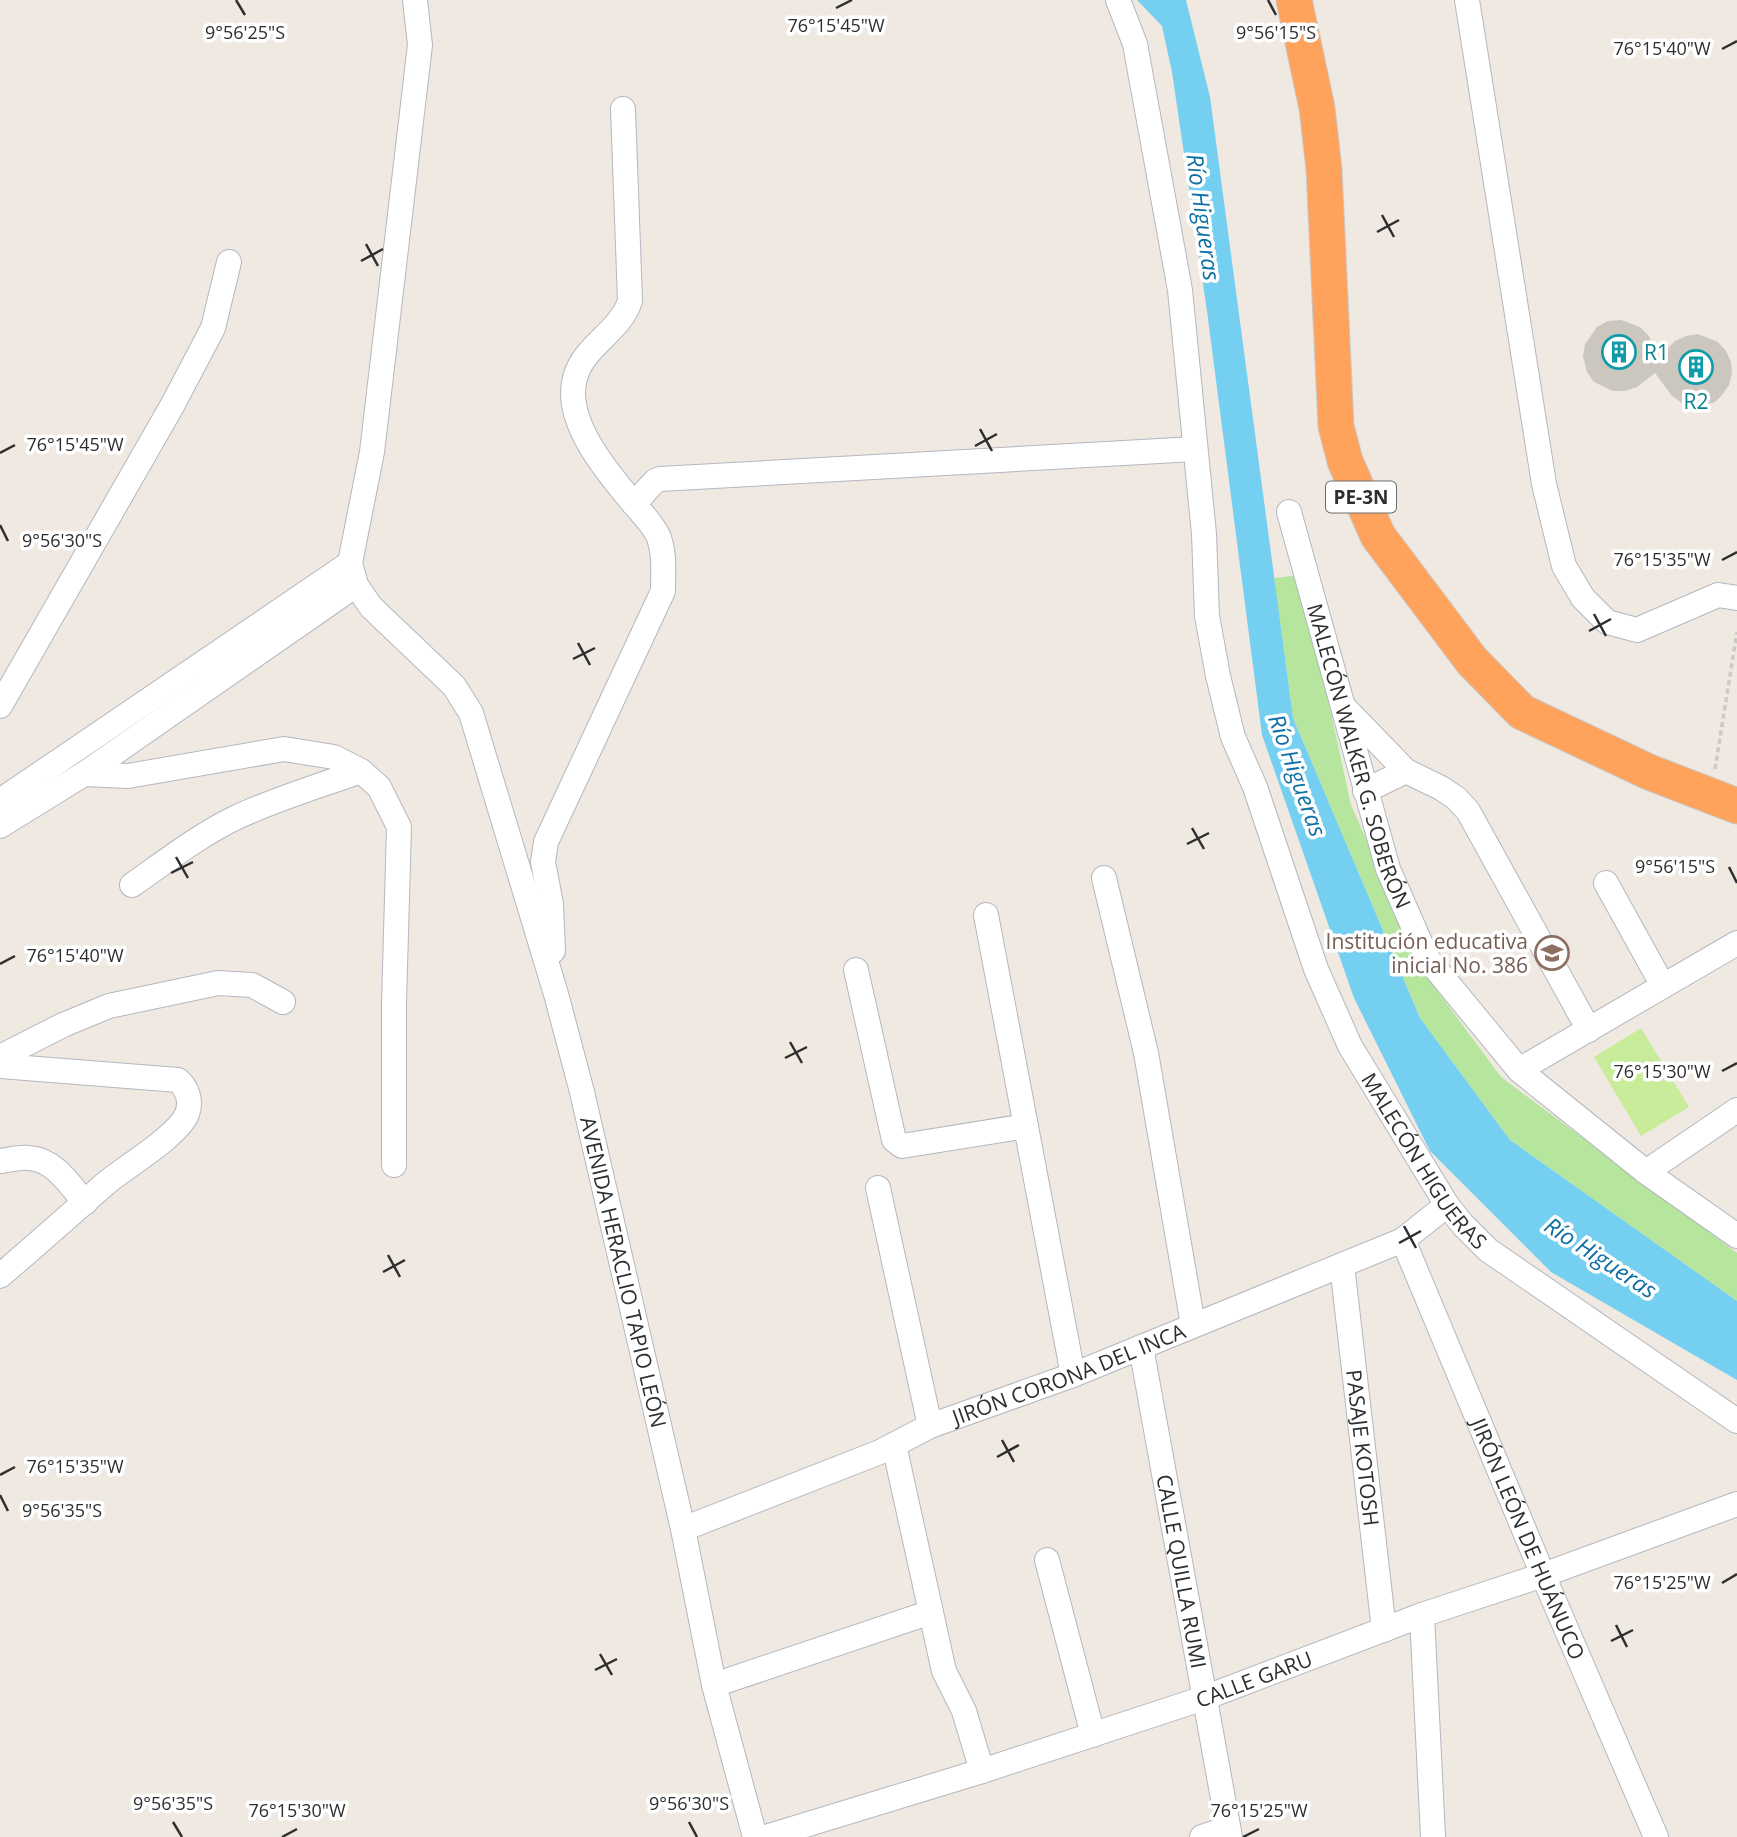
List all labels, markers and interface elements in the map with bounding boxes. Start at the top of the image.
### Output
text: 76°15'45"W [787,13,885,37]
text: 9°56'25"S [205,20,285,44]
text: 9°56'15"S [1236,20,1316,44]
text: 76°15'40"W [1613,36,1711,60]
water label: Río Higueras [1179,151,1229,283]
building icon: R1 [1600,333,1638,371]
place label: R1 [1644,338,1669,366]
building icon: R2 [1677,348,1715,386]
place label: R2 [1684,387,1708,415]
text: 76°15'45"W [26,432,124,456]
road number: PE-3N [1326,482,1396,512]
text: 9°56'30"S [22,528,102,552]
text: 76°15'35"W [1613,547,1711,571]
street label: MALECÓN WALKER G. SOBERÓN [1301,600,1418,913]
water label: Río Higueras [1261,709,1335,841]
text: 9°56'15"S [1635,854,1715,878]
place label: Institución educativa inicial No. 386 [1326,927,1528,979]
school or university icon: Institución educativa inicial No. 386 [1533,934,1571,972]
text: 76°15'40"W [26,943,124,967]
text: 76°15'30"W [1613,1059,1711,1083]
street label: MALECÓN HIGUERAS [1355,1067,1493,1255]
street label: AVENIDA HERACLIO TAPIO LEÓN [574,1114,673,1430]
water label: Río Higueras [1539,1209,1663,1305]
street label: JIRÓN CORONA DEL INCA [947,1316,1190,1432]
street label: PASAJE KOTOSH [1340,1368,1386,1528]
street label: JIRÓN LEÓN DE HUÁNUCO [1464,1412,1592,1664]
text: 76°15'35"W [26,1454,124,1478]
street label: CALLE QUILLA RUMI [1150,1472,1213,1671]
text: 9°56'35"S [22,1498,102,1522]
text: 76°15'25"W [1613,1570,1711,1594]
street label: CALLE GARU [1192,1644,1316,1714]
text: 9°56'35"S [133,1791,213,1815]
text: 9°56'30"S [649,1791,729,1815]
text: 76°15'30"W [248,1798,346,1822]
text: 76°15'25"W [1210,1798,1308,1822]

